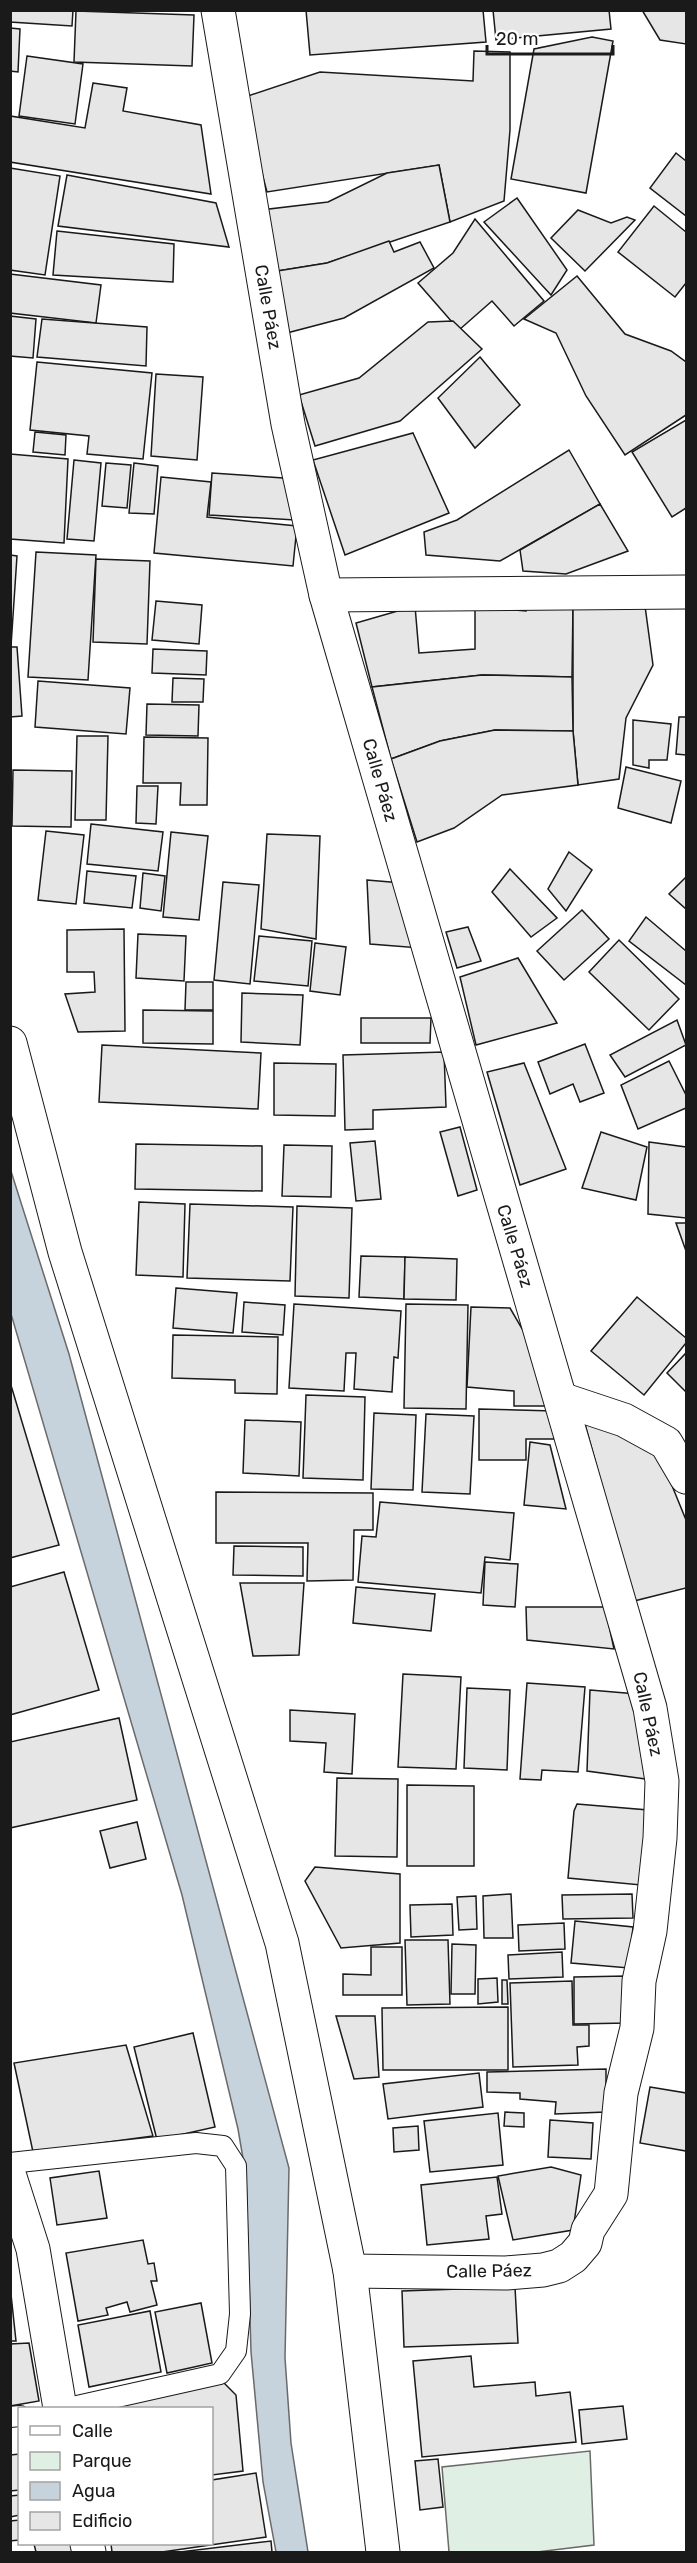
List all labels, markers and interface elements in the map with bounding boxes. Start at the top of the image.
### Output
scale bar [487,18,613,56]
text: 20 m [496,28,538,50]
street label: Calle Páez [250,263,286,351]
street label: Calle Páez [358,736,402,824]
street label: Calle Páez [492,1202,538,1290]
street label: Calle Páez [628,1670,668,1758]
street label: Calle Páez [446,2259,532,2283]
legend [18,2407,213,2545]
text: Calle [72,2420,113,2442]
text: Parque [72,2450,132,2472]
text: Agua [72,2480,115,2502]
text: Edificio [72,2510,132,2532]

